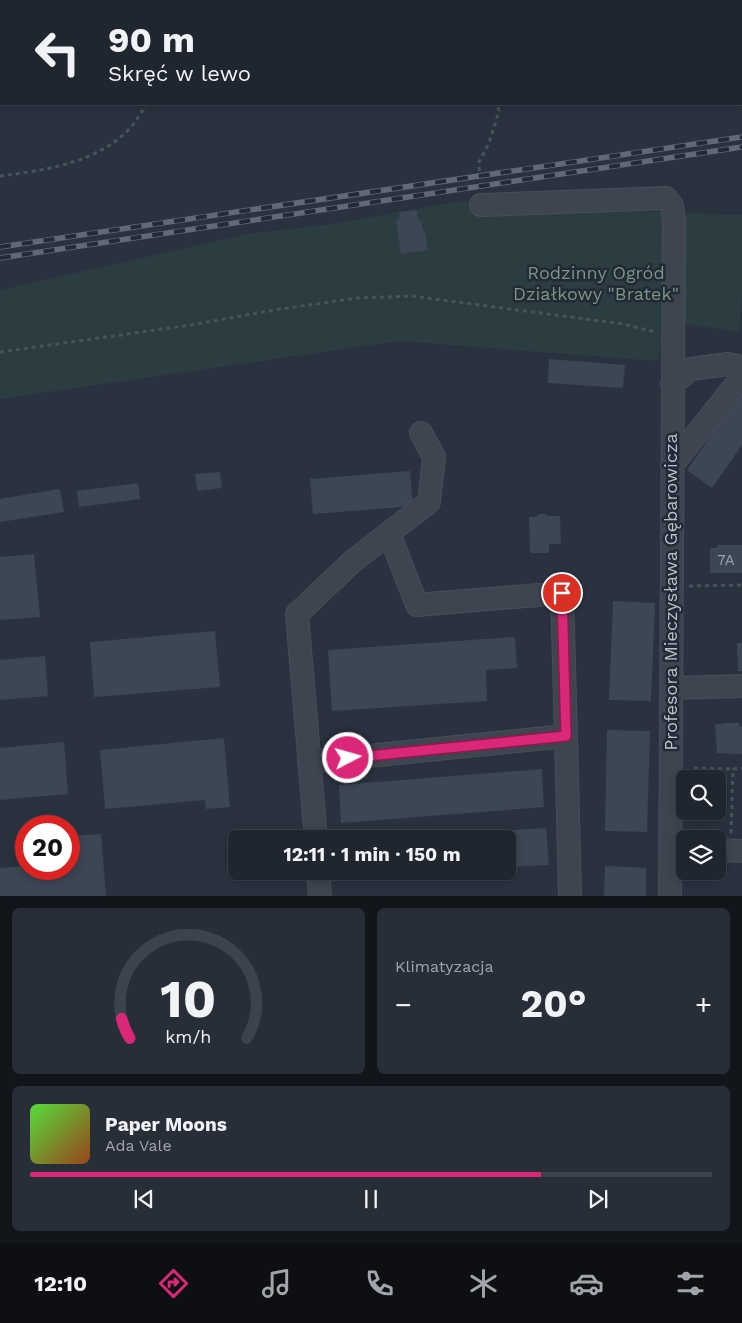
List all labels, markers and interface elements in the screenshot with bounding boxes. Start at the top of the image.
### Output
text: 90 m [108,19,195,61]
icon: left [25,20,90,85]
text: Skręć w lewo [108,61,251,86]
park label: Rodzinny Ogród Działkowy "Bratek" [513,262,679,304]
street label: Profesora Mieczysława Gębarowicza [660,433,681,751]
house number: 7A [717,551,735,569]
pin [541,572,583,614]
icon: arrive [548,579,576,607]
position arrow [321,731,373,783]
map controls [676,770,726,880]
button: search [676,770,726,820]
speed limit sign: 20 [15,815,80,880]
button: layers [676,830,726,880]
text: 12:11 · 1 min · 150 m [283,843,461,866]
text: Klimatyzacja [395,957,493,976]
text: 10 [161,969,216,1030]
text: 20° [521,982,586,1026]
text: − [395,988,412,1021]
text: + [695,988,712,1021]
text: km/h [165,1026,212,1047]
text: Paper Moons [105,1113,227,1136]
text: Ada Vale [105,1136,172,1155]
icon: previous [130,1185,158,1213]
icon: pause [357,1185,385,1213]
icon: next [584,1185,612,1213]
icon: directions [156,1266,191,1301]
icon: music [259,1266,294,1301]
icon: phone [362,1266,397,1301]
icon: climate [466,1266,501,1301]
icon: car [569,1266,604,1301]
icon: filters [673,1266,708,1301]
text: 12:10 [34,1271,87,1296]

